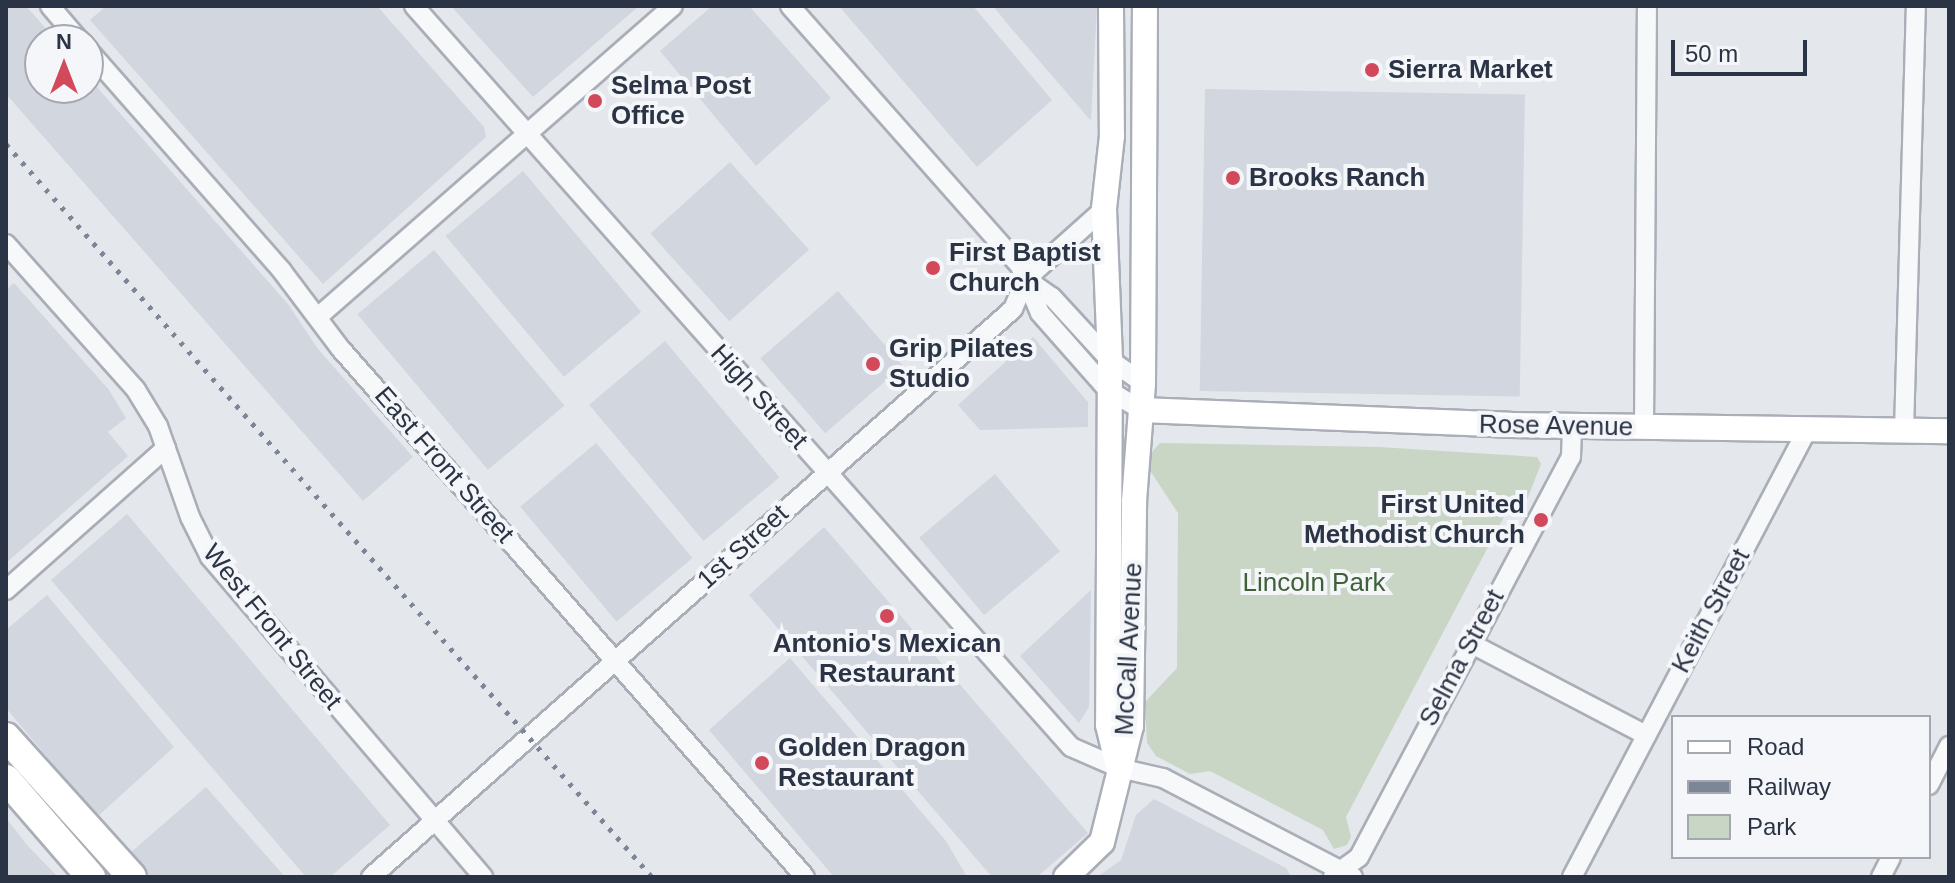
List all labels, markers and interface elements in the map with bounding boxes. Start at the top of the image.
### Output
north arrow [24,24,104,104]
scale bar [1675,24,1811,74]
text: N [56,29,72,54]
text: 50 m [1685,40,1738,67]
place label: Sierra Market [1388,54,1553,86]
marker: Sierra Market [1363,61,1381,79]
place label: Selma Post Office [611,70,751,132]
marker: Selma Post Office [586,92,604,110]
place label: Brooks Ranch [1249,162,1425,194]
marker: Brooks Ranch [1224,169,1242,187]
place label: First Baptist Church [949,237,1101,298]
marker: First Baptist Church [924,259,942,277]
place label: Grip Pilates Studio [889,333,1033,394]
street label: High Street [704,338,814,456]
marker: Grip Pilates Studio [864,355,882,373]
street label: East Front Street [368,381,520,549]
street label: Rose Avenue [1478,409,1634,443]
place label: First United Methodist Church [1304,489,1525,550]
street label: 1st Street [691,498,795,596]
marker: First United Methodist Church [1532,511,1550,529]
street label: West Front Street [196,538,348,716]
street label: Keith Street [1665,544,1757,678]
street label: McCall Avenue [1109,561,1149,737]
park label: Lincoln Park [1242,567,1386,599]
street label: Selma Street [1413,584,1511,732]
marker: Antonio's Mexican Restaurant [878,607,896,625]
place label: Antonio's Mexican Restaurant [773,628,1001,690]
legend [1671,715,1931,859]
place label: Golden Dragon Restaurant [778,732,966,794]
text: Road [1747,733,1804,760]
marker: Golden Dragon Restaurant [753,754,771,772]
text: Railway [1747,773,1831,800]
text: Park [1747,813,1796,840]

